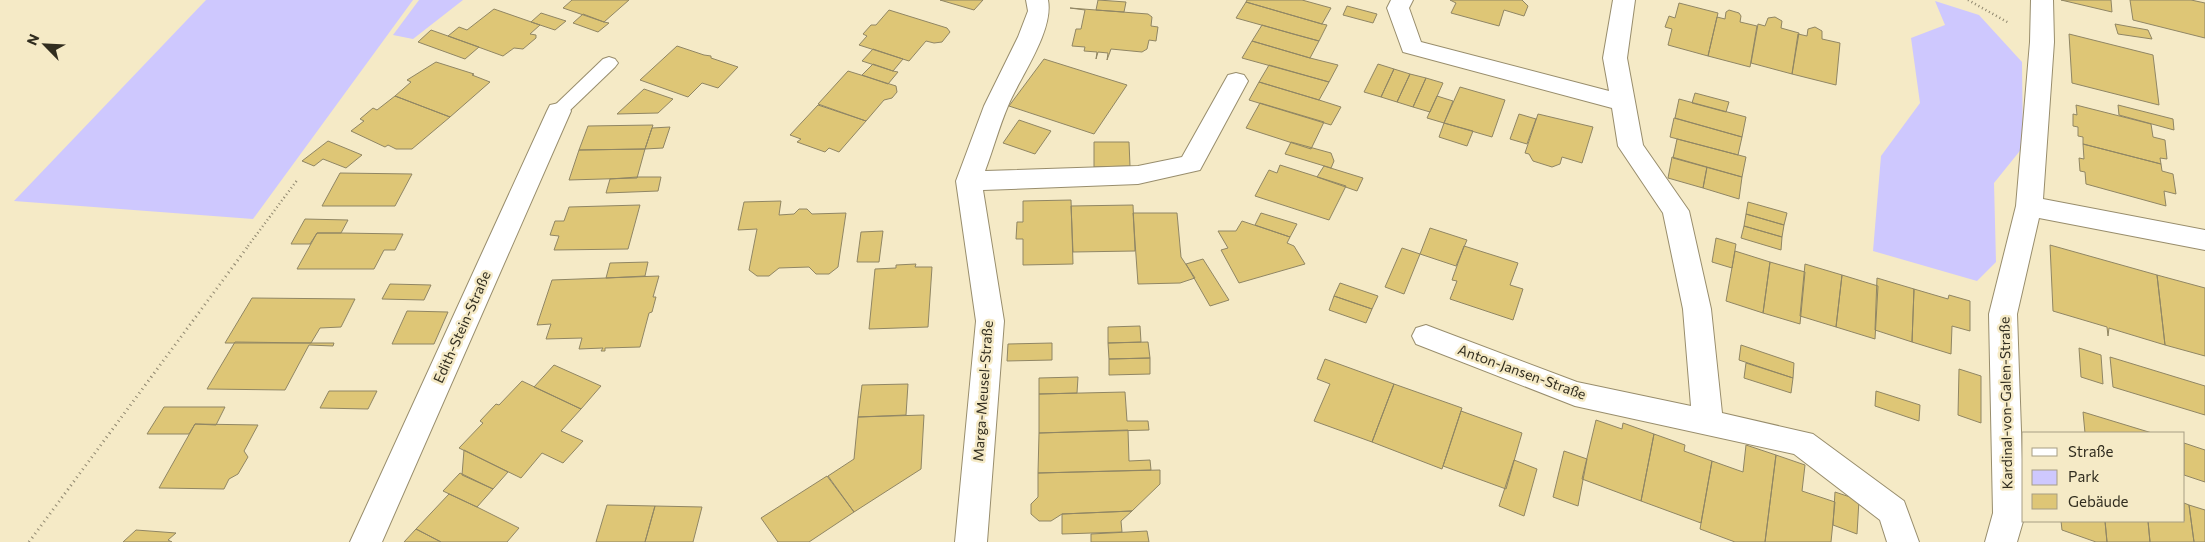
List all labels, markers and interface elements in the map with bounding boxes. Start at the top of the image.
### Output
north arrow [20,20,70,70]
text: N [23,31,43,48]
street label: Edith-Stein-Straße [429,268,494,385]
street label: Kardinal-von-Galen-Straße [1995,317,2016,490]
street label: Marga-Meusel-Straße [969,320,996,462]
street label: Anton-Jansen-Straße [1456,340,1589,403]
legend [2022,432,2185,522]
text: Straße [2068,442,2114,460]
text: Park [2068,467,2099,485]
text: Gebäude [2068,492,2129,510]

